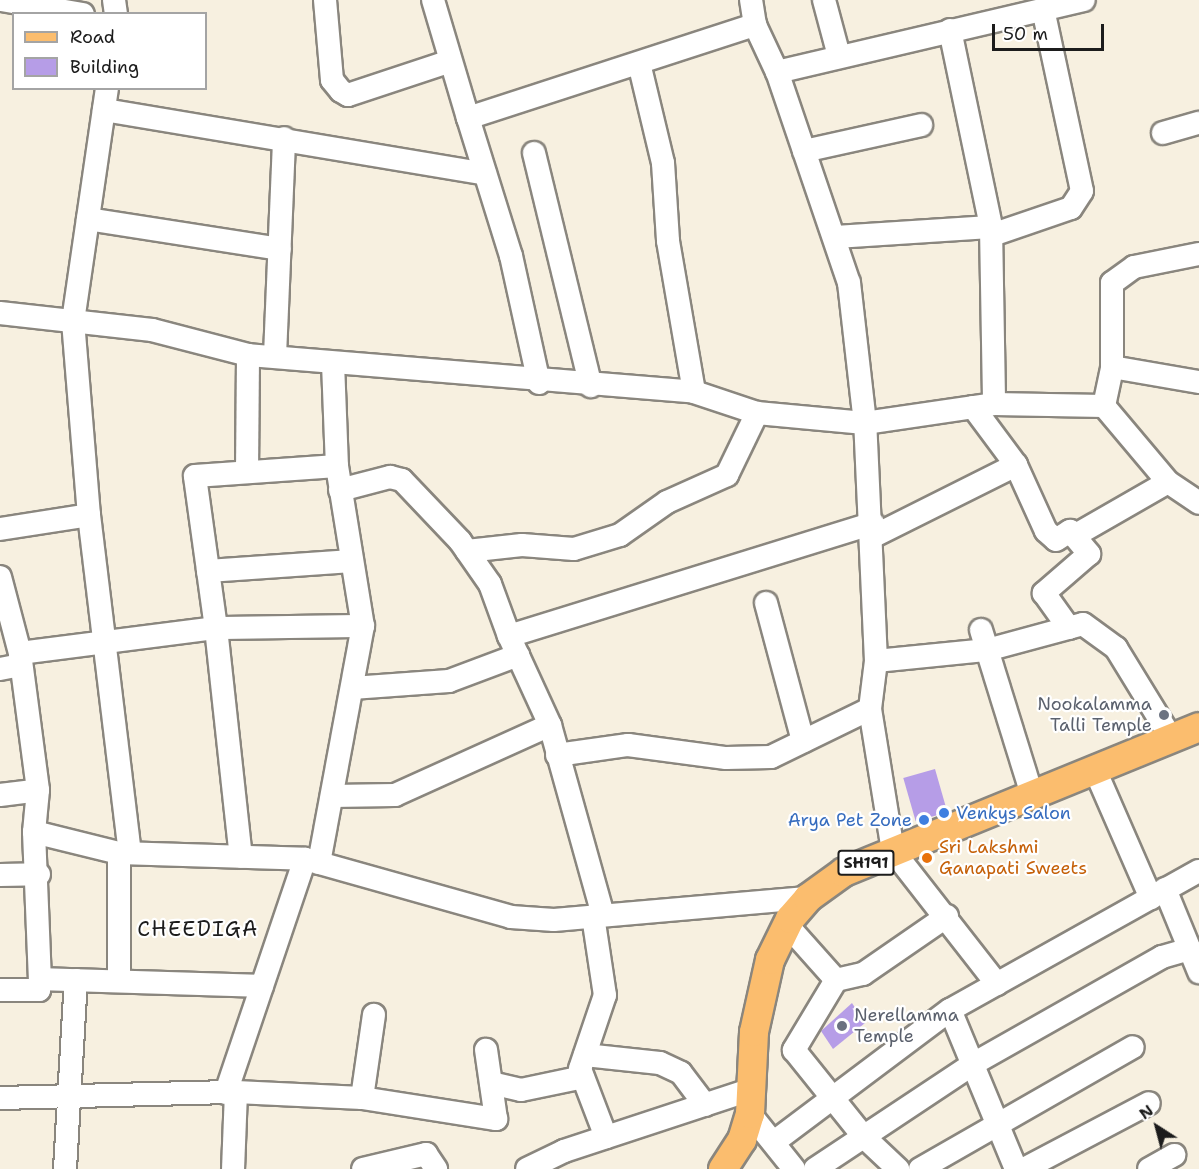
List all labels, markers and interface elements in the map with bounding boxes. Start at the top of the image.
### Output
legend [12,12,207,90]
scale bar [995,12,1108,50]
text: 50 m [1003,22,1048,46]
text: Road [70,25,115,49]
text: Building [70,55,139,79]
place label: Nookalamma Talli Temple [1037,694,1152,736]
marker: Nookalamma Talli Temple [1157,708,1171,722]
place label: Venkys Salon [956,802,1071,824]
marker: Venkys Salon [937,806,951,820]
place label: Arya Pet Zone [788,809,912,831]
marker: Arya Pet Zone [917,813,931,827]
place label: Sri Lakshmi Ganapati Sweets [939,837,1087,880]
road number: SH191 [836,850,896,876]
marker: Sri Lakshmi Ganapati Sweets [920,851,934,865]
district label: CHEEDIGA [137,916,259,942]
place label: Nerellamma Temple [854,1005,959,1048]
marker: Nerellamma Temple [835,1019,849,1033]
north arrow [1127,1097,1187,1157]
text: N [1135,1100,1157,1124]

